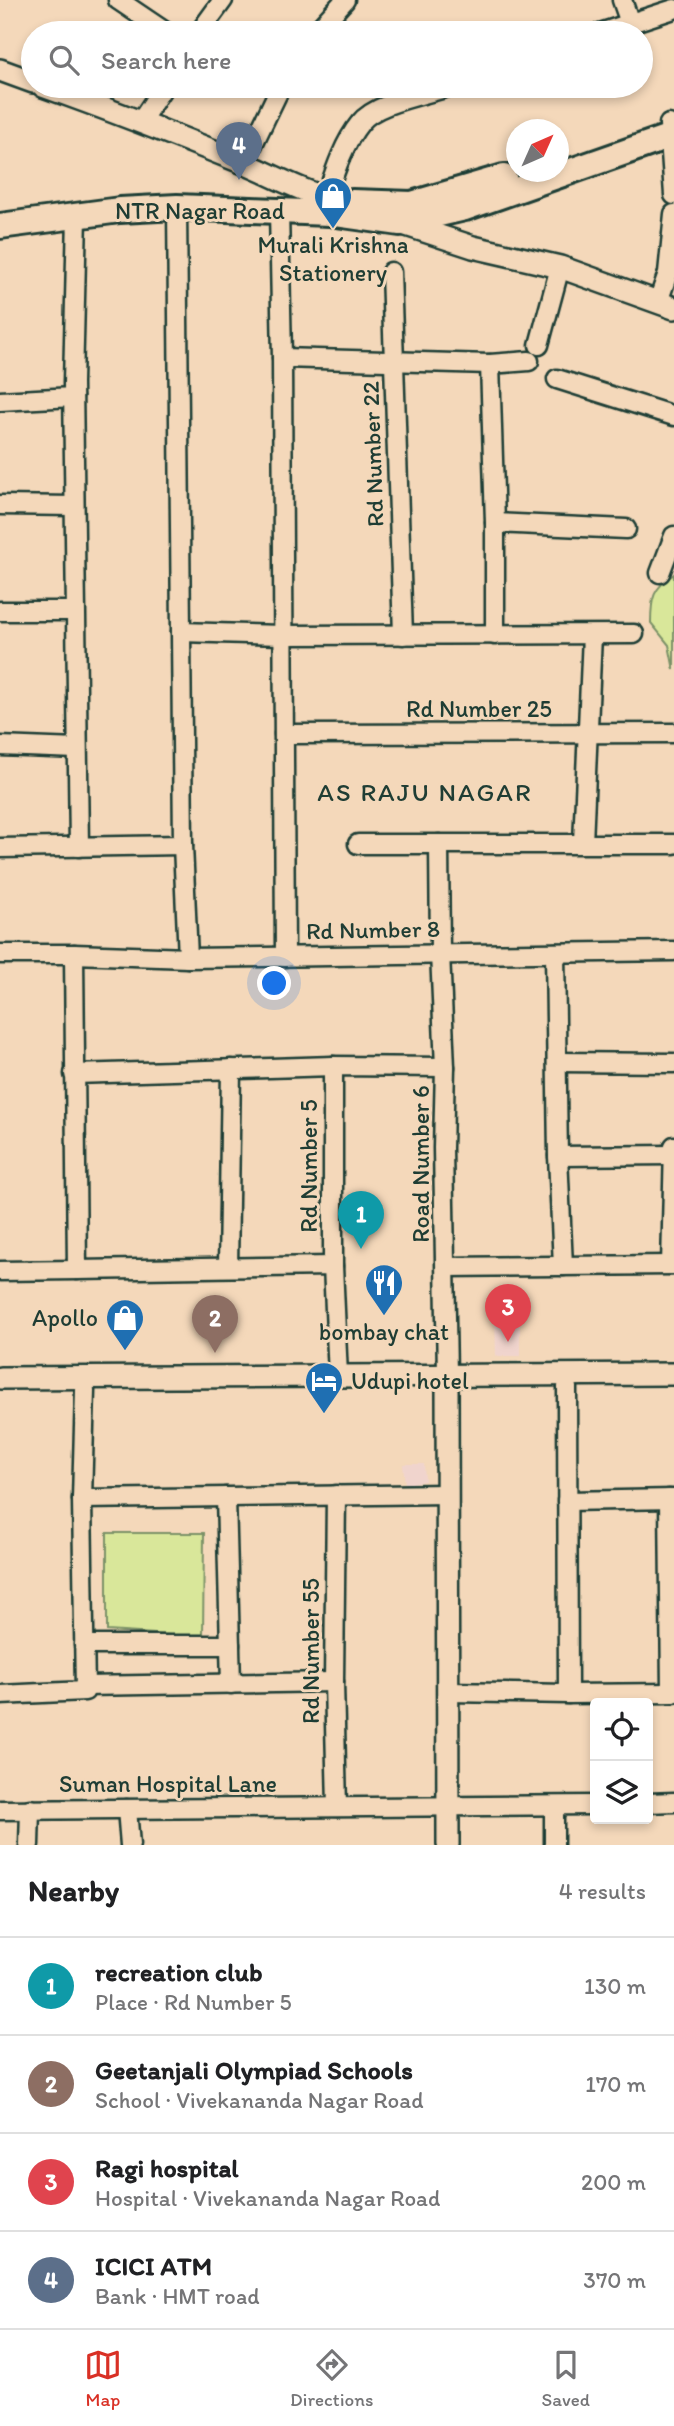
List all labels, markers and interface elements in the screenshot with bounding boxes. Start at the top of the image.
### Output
search box [21,21,653,98]
icon: search [45,41,83,79]
text: Search here [101,44,231,76]
north arrow [506,119,569,182]
pin: 4 [216,122,262,180]
shop icon: Murali Krishna Stationery [312,175,354,230]
street label: NTR Nagar Road [115,196,285,225]
place label: Murali Krishna Stationery [257,230,409,287]
street label: Rd Number 22 [355,380,390,527]
street label: Rd Number 25 [406,694,552,723]
district label: AS RAJU NAGAR [317,776,533,808]
street label: Rd Number 8 [306,914,440,945]
your location [257,966,291,1000]
street label: Road Number 6 [406,1085,435,1243]
street label: Rd Number 5 [294,1099,323,1233]
pin: 1 [338,1191,384,1249]
restaurant icon: bombay chat [363,1262,405,1317]
pin: 3 [485,1284,531,1342]
pin: 2 [192,1295,238,1353]
shop icon: Apollo [104,1297,146,1352]
place label: Apollo [32,1303,98,1332]
place label: bombay chat [319,1317,449,1346]
hotel icon: Udupi hotel [303,1360,345,1415]
place label: Udupi hotel [351,1366,469,1395]
street label: Rd Number 55 [296,1578,325,1724]
map controls [590,1698,653,1824]
button: locate [590,1698,653,1761]
button: layers [590,1761,653,1824]
street label: Suman Hospital Lane [59,1769,277,1798]
text: Nearby [28,1872,119,1909]
text: 4 results [559,1877,646,1905]
text: recreation club [95,1956,263,1988]
text: 1 [46,1972,56,2000]
text: 130 m [584,1972,646,2000]
text: Place · Rd Number 5 [95,1988,292,2016]
text: Geetanjali Olympiad Schools [95,2054,413,2086]
text: 2 [45,2070,57,2098]
text: 170 m [585,2070,646,2098]
text: School · Vivekananda Nagar Road [95,2086,424,2114]
text: Ragi hospital [95,2152,239,2184]
text: 3 [45,2168,57,2196]
text: 200 m [581,2168,646,2196]
text: Hospital · Vivekananda Nagar Road [95,2184,440,2212]
text: ICICI ATM [95,2250,212,2282]
text: 4 [44,2266,58,2294]
text: 370 m [583,2266,646,2294]
text: Bank · HMT road [95,2282,260,2310]
tab: Map [84,2346,122,2411]
tab: Directions [290,2346,374,2411]
tab: Saved [542,2346,590,2411]

